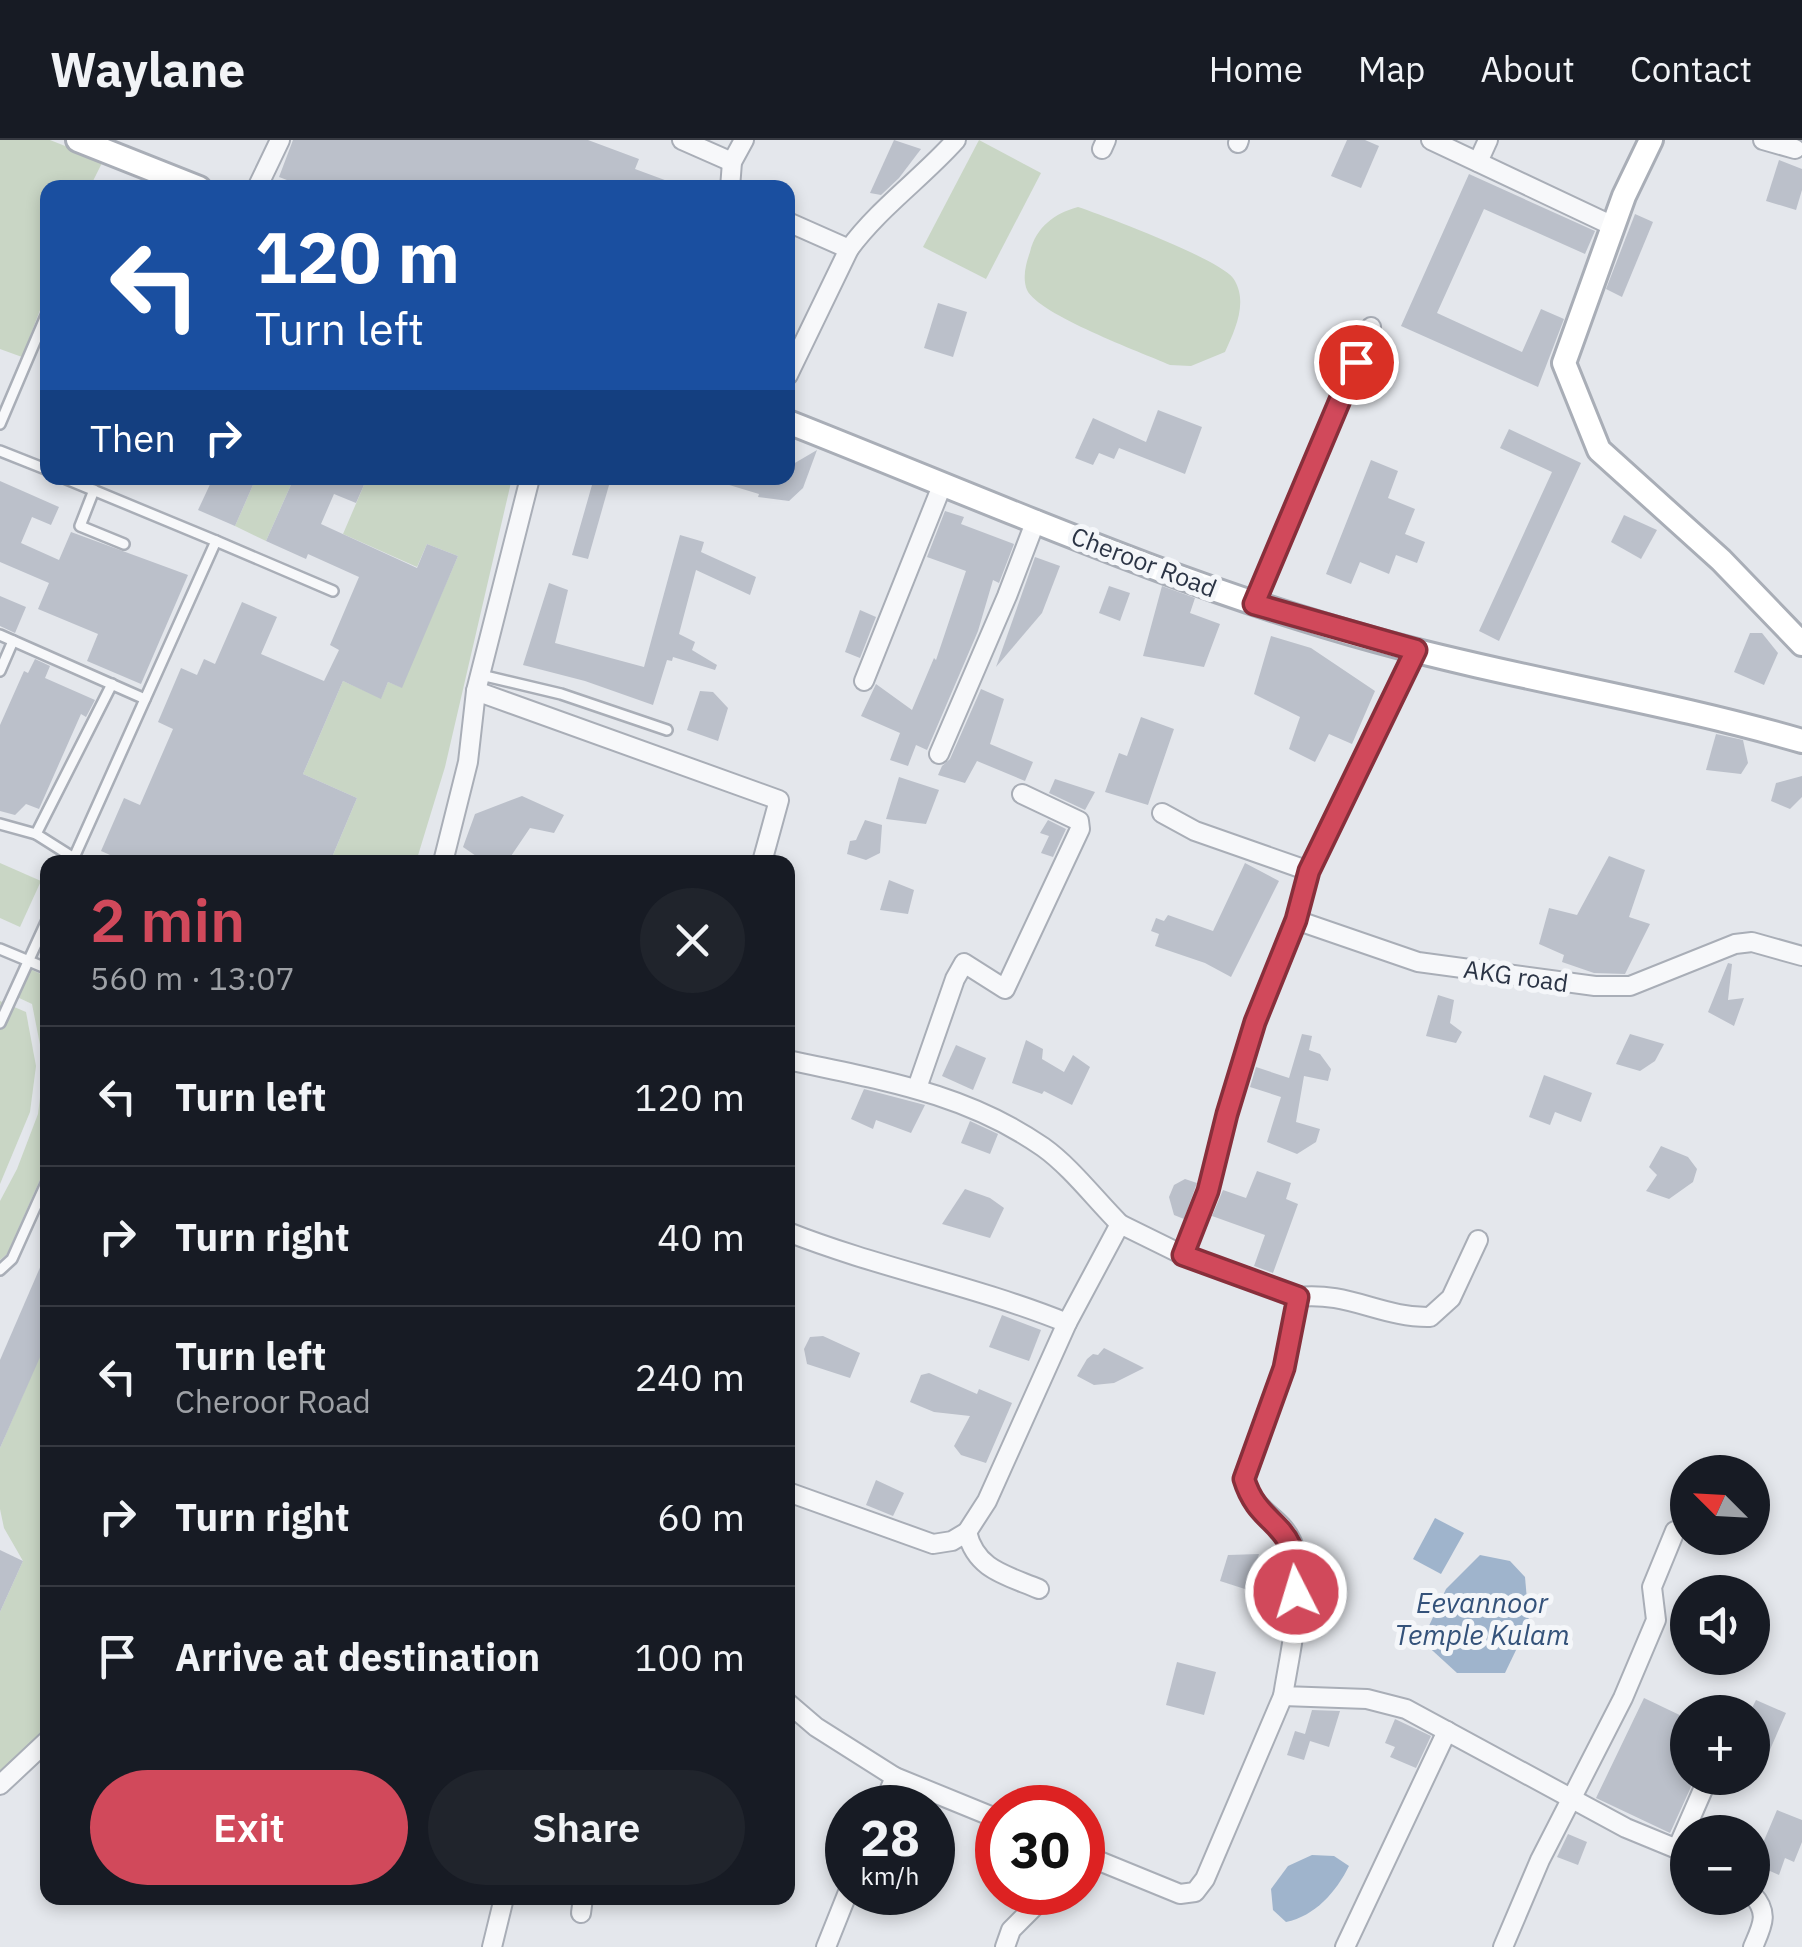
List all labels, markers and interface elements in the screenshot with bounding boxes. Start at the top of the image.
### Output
text: Waylane [50,38,245,100]
text: Home [1209,46,1303,92]
text: Map [1358,46,1425,92]
text: About [1480,46,1575,92]
text: Contact [1630,46,1752,92]
text: 120 m [255,211,460,302]
icon: left [90,220,220,350]
text: Turn left [255,299,424,357]
pin [1314,320,1399,405]
icon: arrive [1329,335,1384,390]
icon: right [196,410,251,465]
text: Then [90,413,176,462]
street label: Cheroor Road [1067,519,1222,604]
text: 2 min [90,880,245,959]
button: close [640,888,745,993]
street label: AKG road [1462,952,1571,999]
text: 560 m · 13:07 [90,957,295,999]
icon: left [90,1069,145,1124]
text: Turn left [175,1072,326,1121]
text: 120 m [634,1072,745,1121]
icon: right [90,1209,145,1264]
text: Turn right [175,1212,350,1261]
text: 40 m [657,1212,745,1261]
text: Turn left [175,1331,326,1380]
icon: left [90,1349,145,1404]
text: 240 m [634,1352,745,1401]
text: Cheroor Road [175,1380,371,1422]
north arrow [1670,1455,1770,1555]
map controls [1670,1455,1770,1915]
icon: right [90,1489,145,1544]
text: Turn right [175,1492,350,1541]
text: 60 m [657,1492,745,1541]
position arrow [1244,1540,1348,1644]
button: sound [1670,1575,1770,1675]
water label: Eevannoor Temple Kulam [1394,1584,1570,1653]
icon: arrive [90,1629,145,1684]
text: Arrive at destination [175,1632,540,1681]
text: 100 m [634,1632,745,1681]
button: + [1670,1695,1770,1795]
button: Exit [90,1770,408,1885]
button: Share [428,1770,745,1885]
speed limit sign: 30 [975,1785,1105,1915]
text: 28 [860,1805,920,1870]
button: − [1670,1815,1770,1915]
text: km/h [861,1859,919,1892]

